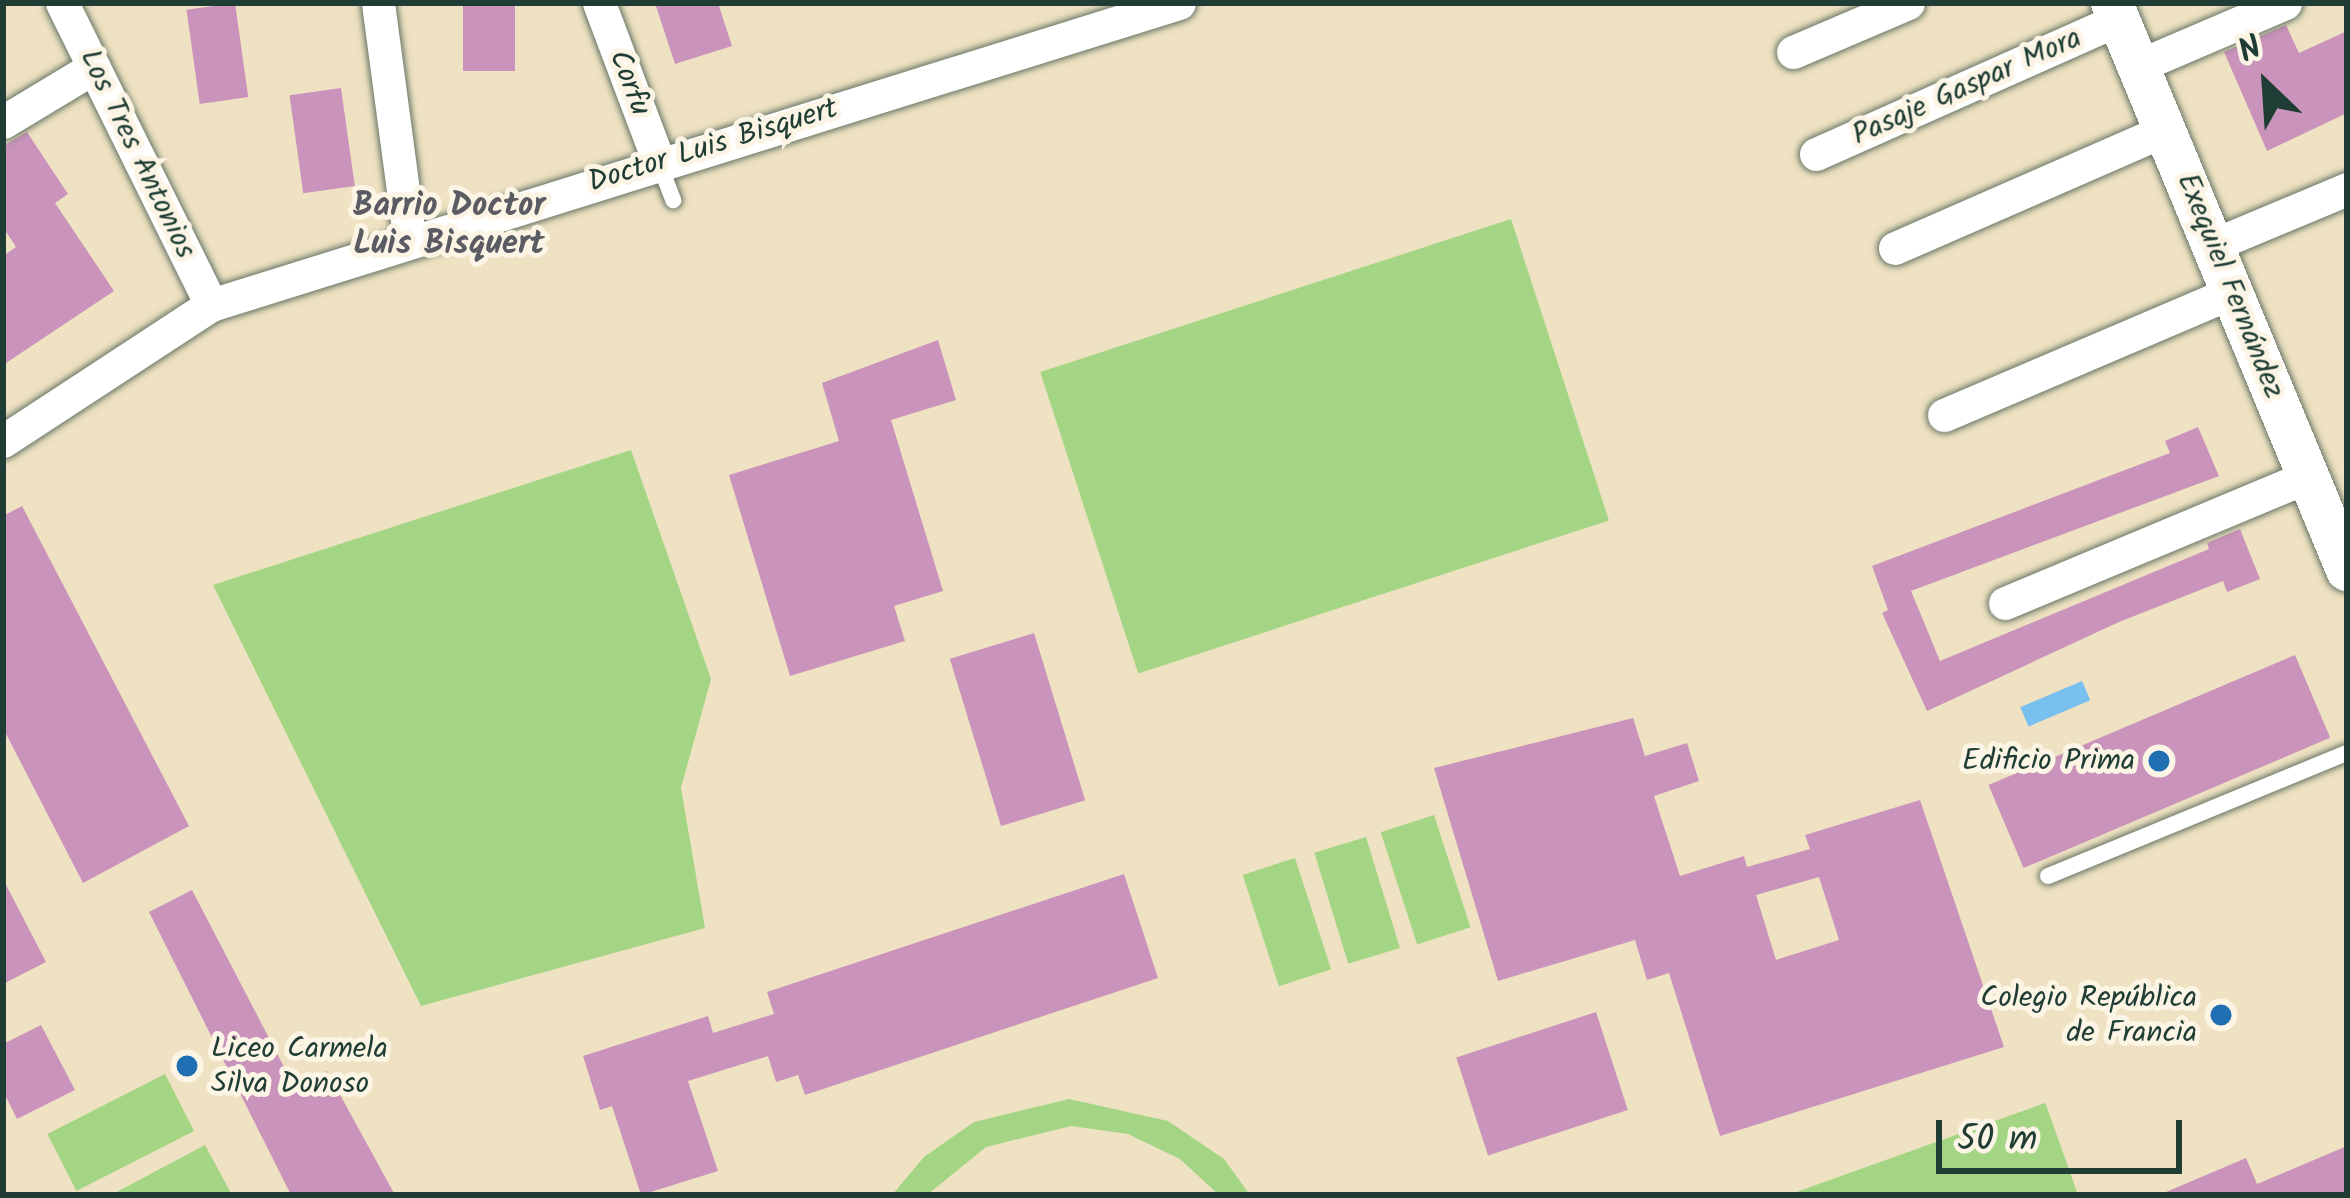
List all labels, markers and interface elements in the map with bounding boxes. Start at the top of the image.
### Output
street label: Pasaje Gaspar Mora [1847,20,2087,154]
text: N [2230,23,2271,79]
north arrow [2206,24,2326,144]
street label: Los Tres Antonios [71,44,203,264]
street label: Corfu [600,45,658,121]
street label: Doctor Luis Bisquert [584,91,842,201]
street label: Exequiel Fernández [2168,168,2292,404]
district label: Barrio Doctor Luis Bisquert [353,187,545,265]
place label: Edificio Prima [1962,743,2135,779]
marker: Edificio Prima [2146,748,2172,774]
place label: Colegio República de Francia [1980,980,2197,1050]
marker: Colegio República de Francia [2208,1002,2234,1028]
place label: Liceo Carmela Silva Donoso [211,1031,388,1102]
marker: Liceo Carmela Silva Donoso [174,1053,200,1079]
scale bar [1942,1096,2188,1170]
text: 50 m [1957,1112,2037,1169]

